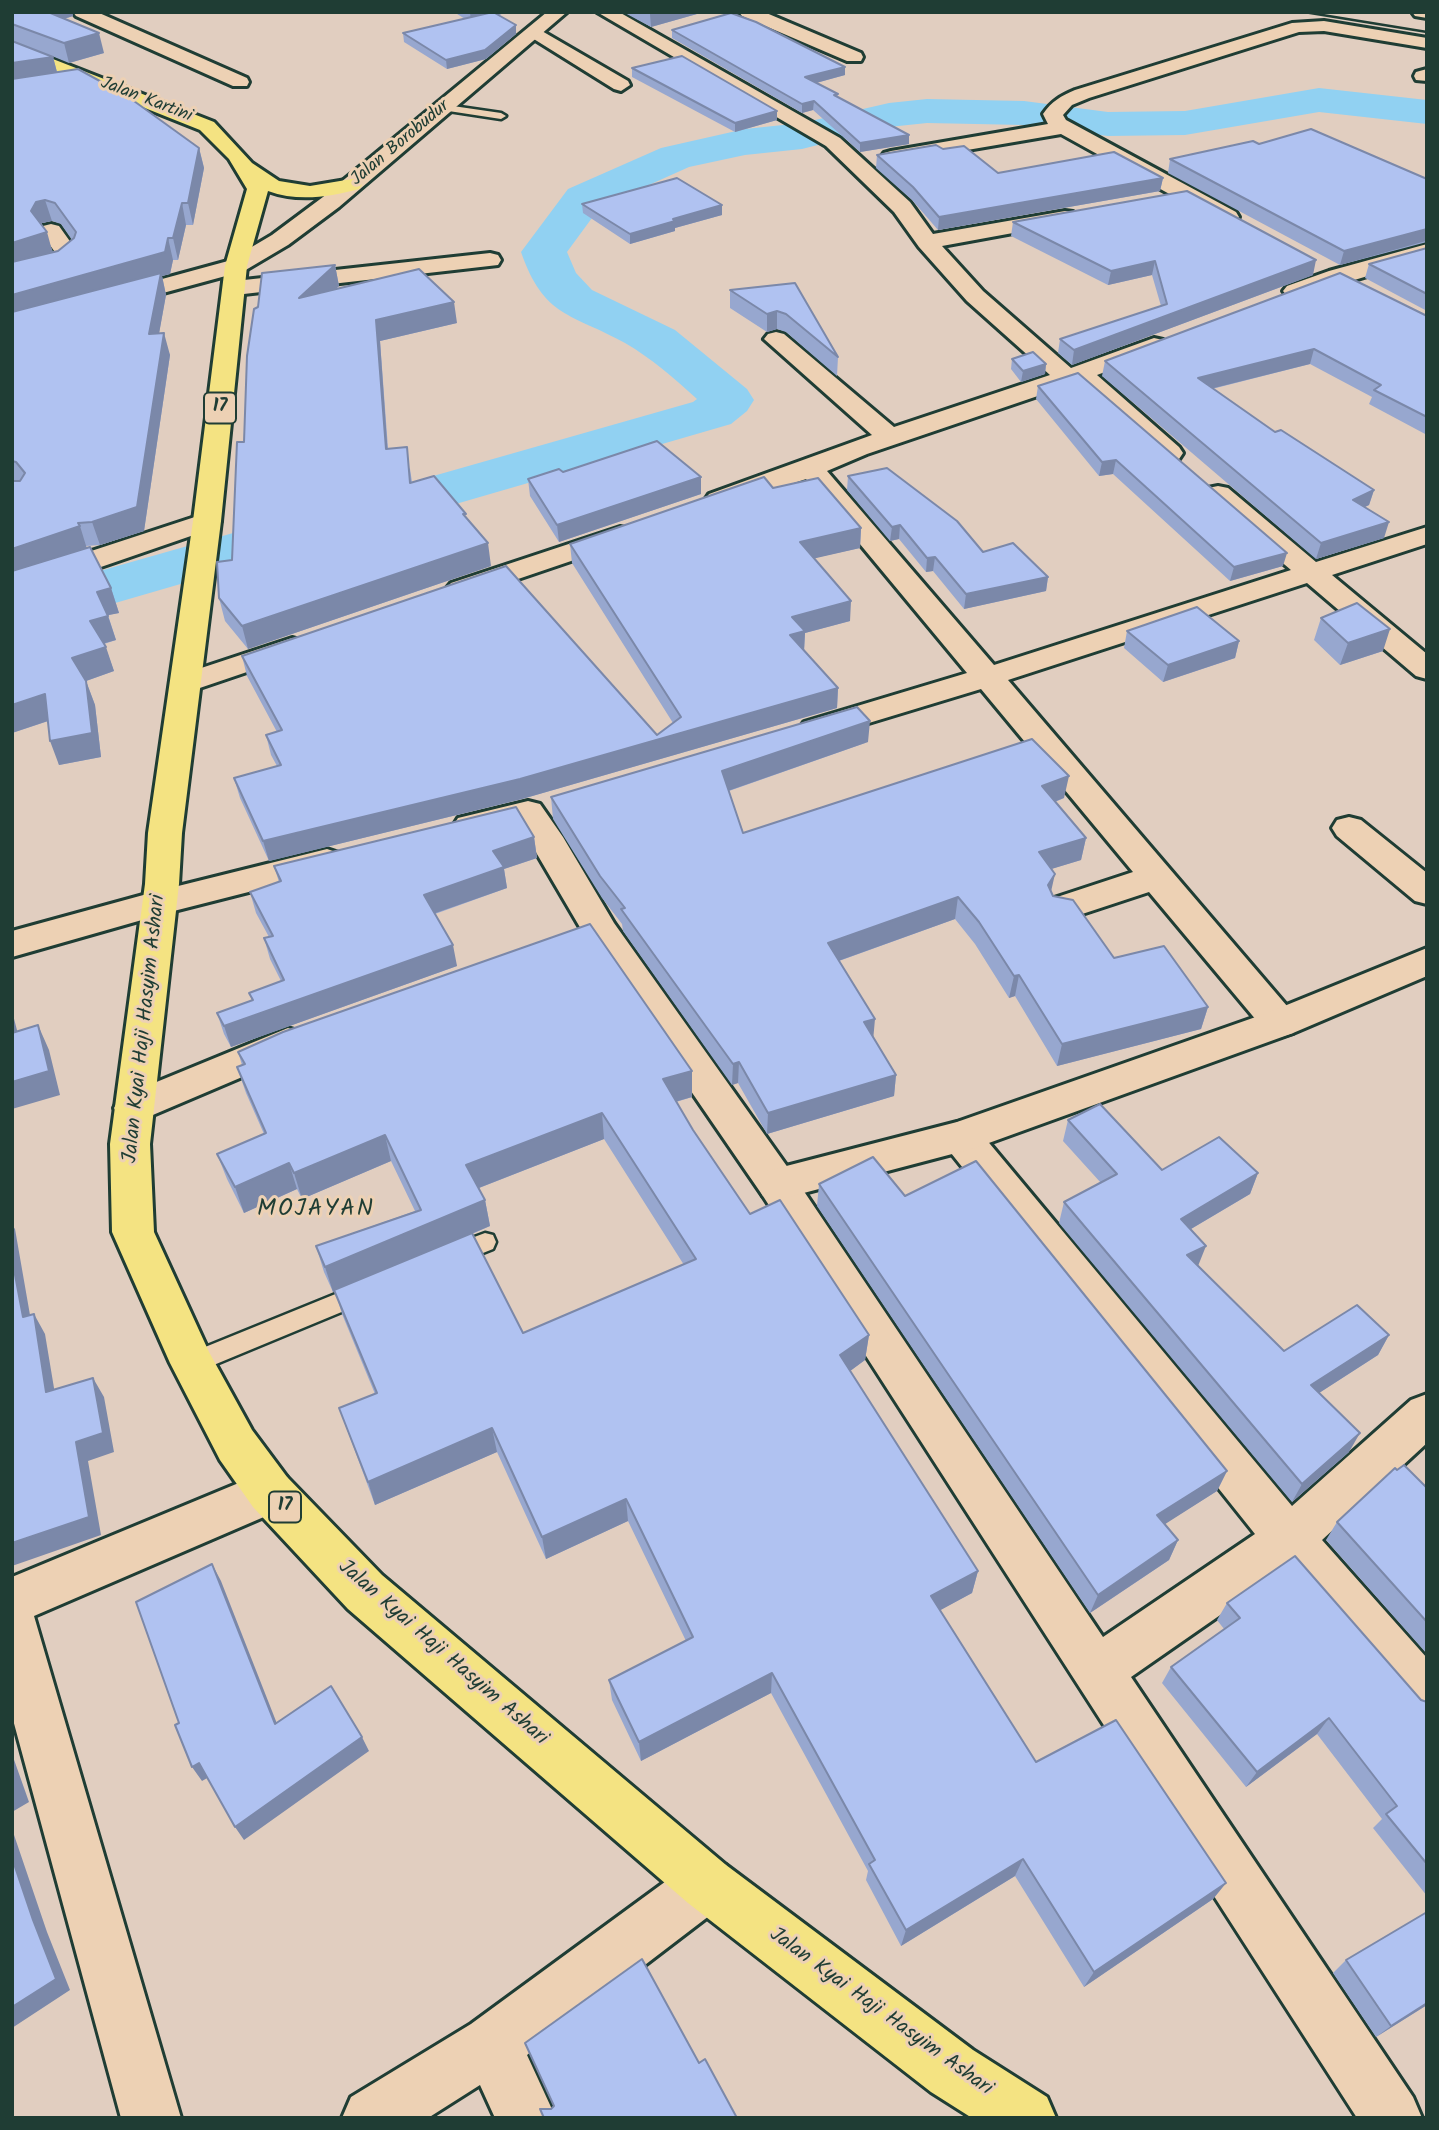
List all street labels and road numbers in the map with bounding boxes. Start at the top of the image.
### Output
street label: Jalan Kartini [97,74,195,128]
street label: Jalan Borobudur [347,97,455,191]
road number: 17 [204,392,236,424]
street label: Jalan Kyai Haji Hasyim Ashari [119,893,173,1165]
road number: 17 [269,1492,301,1522]
street label: Jalan Kyai Haji Hasyim Ashari [332,1556,552,1752]
street label: Jalan Kyai Haji Hasyim Ashari [763,1923,997,2103]

